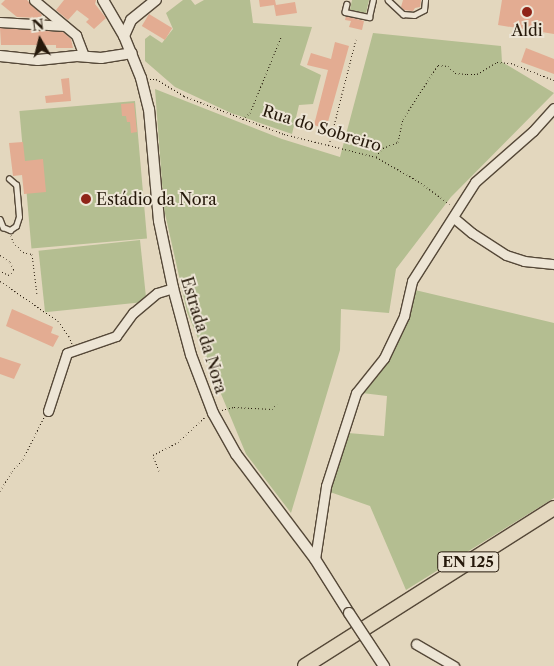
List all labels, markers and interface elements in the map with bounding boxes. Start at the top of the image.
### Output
marker: Aldi [521,6,533,18]
north arrow [15,15,65,65]
text: N [31,15,45,35]
place label: Aldi [511,20,543,40]
street label: Rua do Sobreiro [260,101,384,155]
place label: Estádio da Nora [96,189,217,209]
marker: Estádio da Nora [80,193,92,205]
street label: Estrada da Nora [177,274,231,396]
road number: EN 125 [437,550,499,574]

